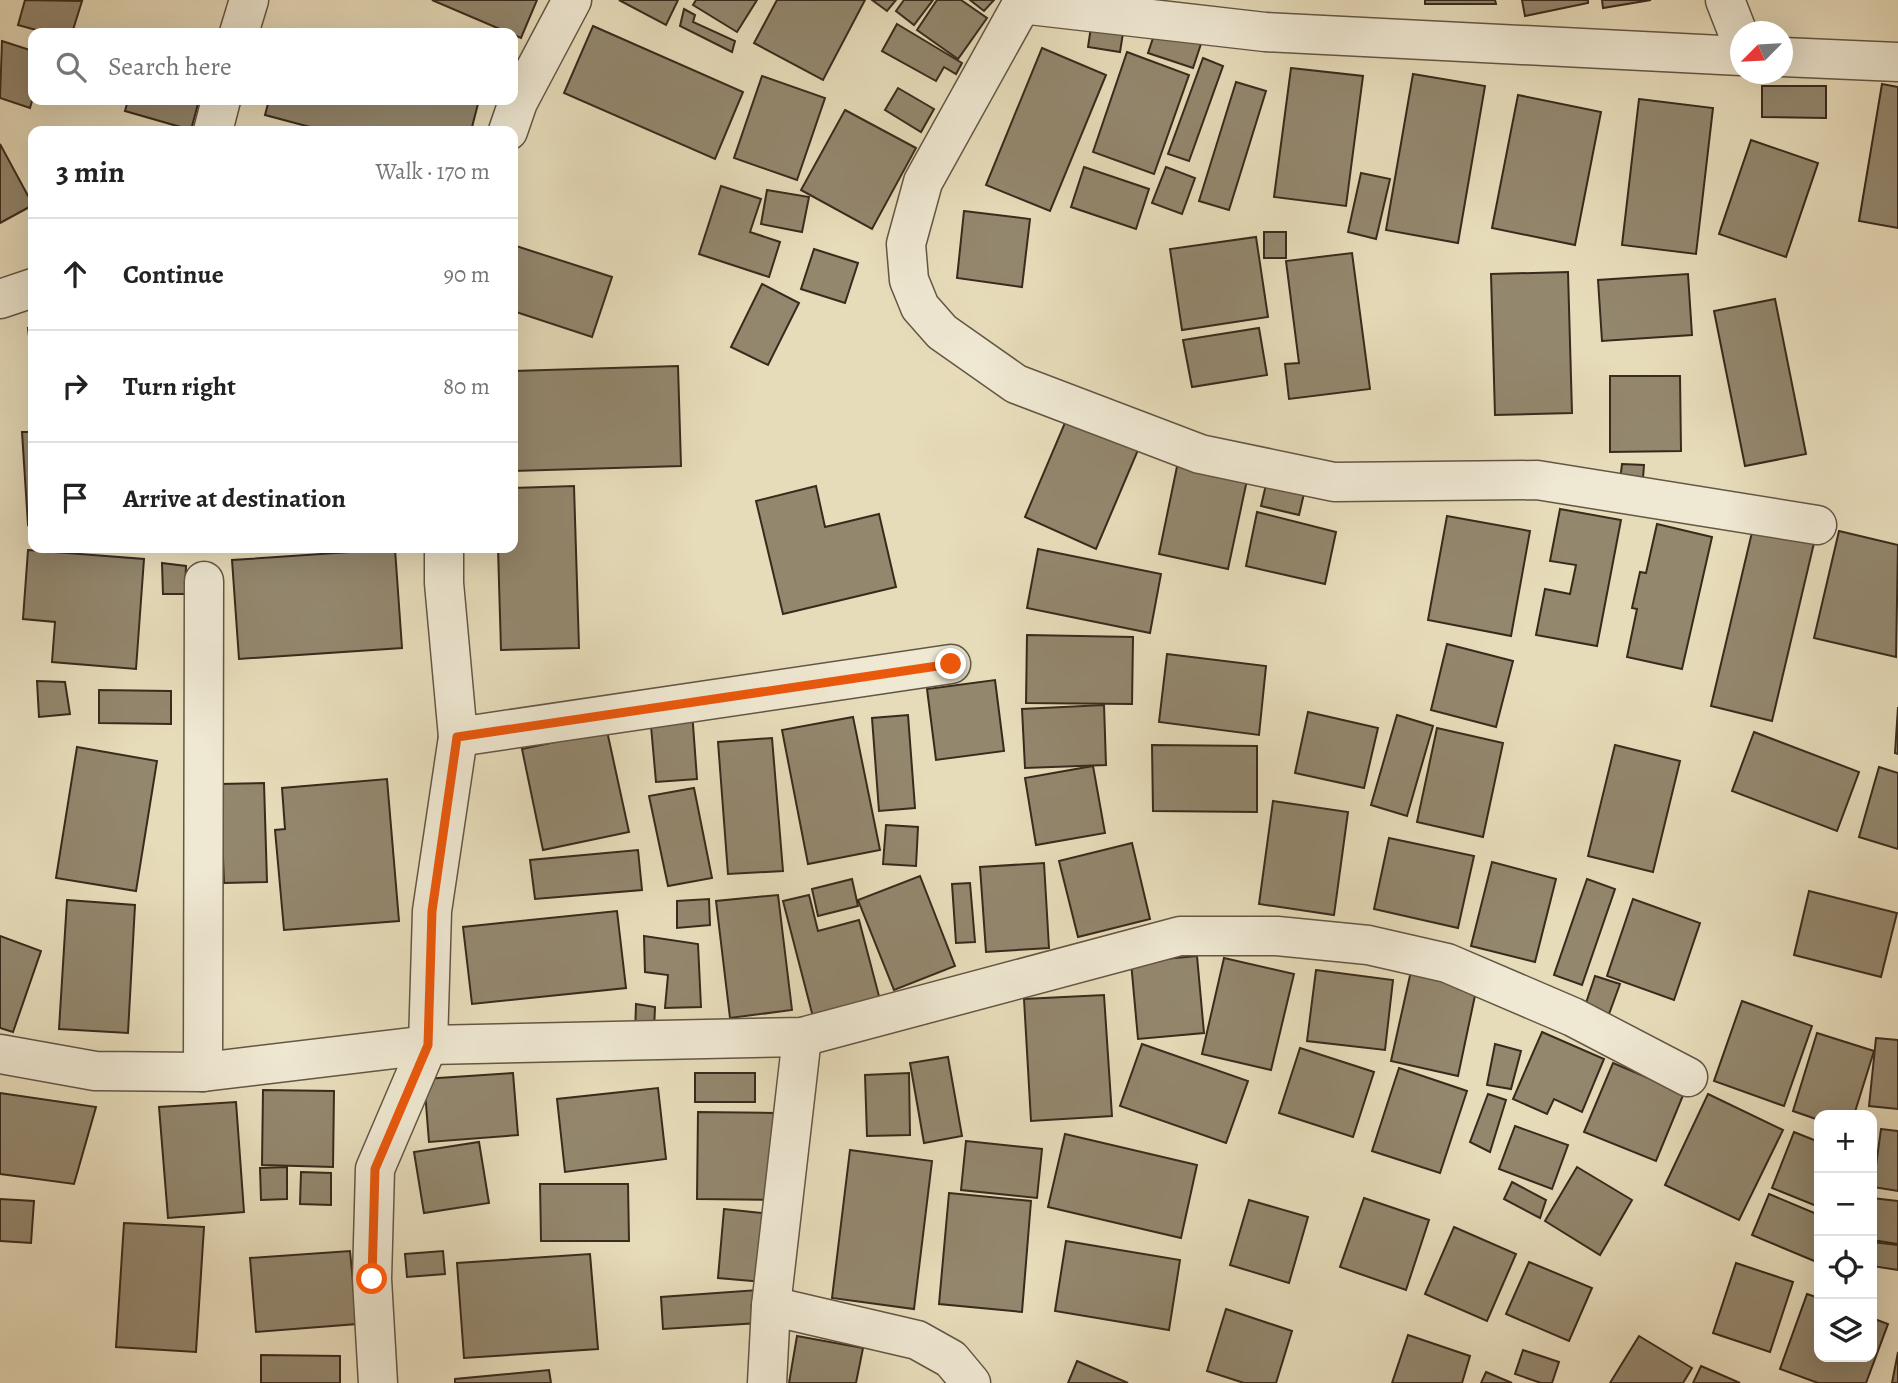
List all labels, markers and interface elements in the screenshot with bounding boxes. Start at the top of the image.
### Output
north arrow [1730,21,1793,84]
search box [28,28,518,105]
icon: search [52,48,90,86]
text: Search here [108,49,232,84]
text: 3 min [56,152,125,192]
text: Walk · 170 m [376,156,490,187]
icon: ahead [56,255,94,293]
text: Continue [123,257,224,292]
text: 90 m [444,259,490,290]
icon: right [56,367,94,405]
text: Turn right [123,369,236,404]
text: 80 m [443,371,490,402]
icon: arrive [56,479,94,517]
text: Arrive at destination [123,481,346,516]
route end [935,648,966,679]
map controls [1814,1110,1877,1362]
button: + [1814,1110,1877,1173]
button: − [1814,1173,1877,1236]
button: locate [1814,1236,1877,1299]
route start [356,1263,387,1294]
button: layers [1814,1299,1877,1362]

